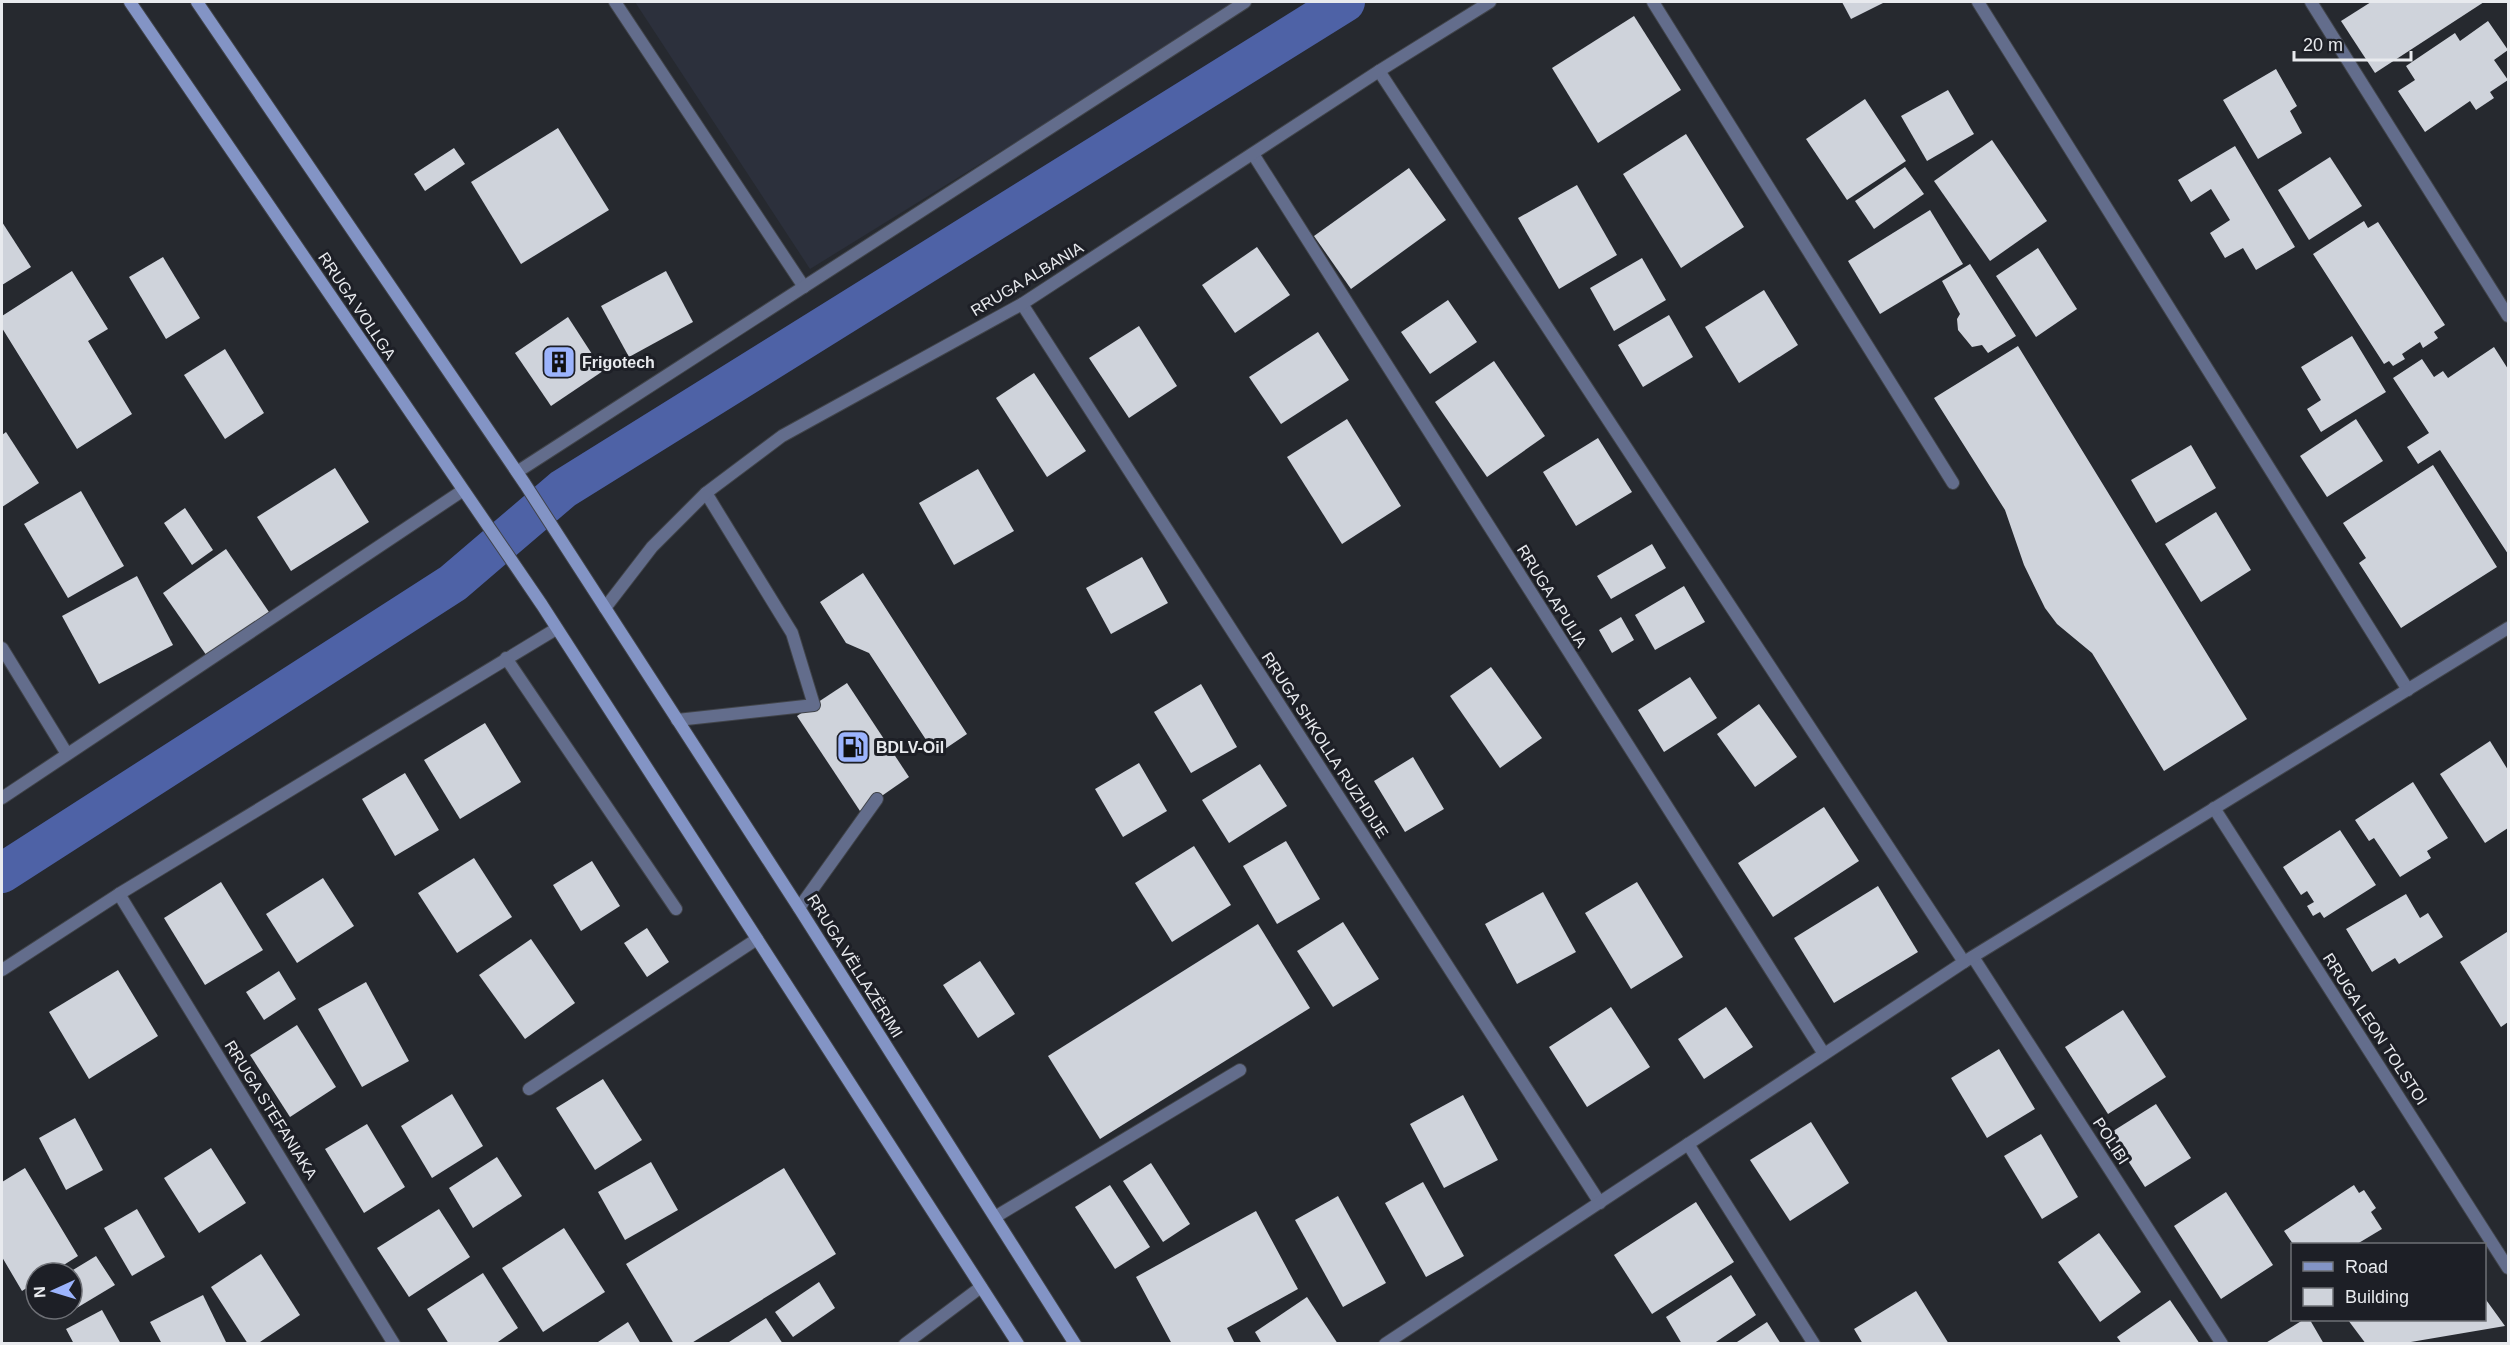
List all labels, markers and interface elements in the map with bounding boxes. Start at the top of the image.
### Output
scale bar [2294,24,2411,62]
text: 20 m [2303,35,2343,55]
street label: RRUGA ALBANIA [968,239,1087,319]
street label: RRUGA VOLLGA [315,249,399,363]
building icon: Frigotech [541,344,577,380]
place label: Frigotech [582,354,655,371]
street label: RRUGA APULIA [1514,542,1590,651]
street label: RRUGA SHKOLLA RUZHDIJE [1259,649,1391,841]
fuel station icon: BDLV-Oil [835,729,871,765]
place label: BDLV-Oil [876,739,944,756]
street label: RRUGA VËLLAZËRIMI [804,891,906,1041]
street label: RRUGA LEON TOLSTOI [2320,950,2430,1108]
street label: RRUGA STEFANIAKA [221,1038,321,1183]
street label: POLIBI [2090,1115,2132,1167]
legend [2291,1243,2486,1321]
text: Road [2345,1257,2388,1277]
north arrow [24,1261,84,1321]
text: N [31,1286,48,1298]
text: Building [2345,1287,2409,1307]

